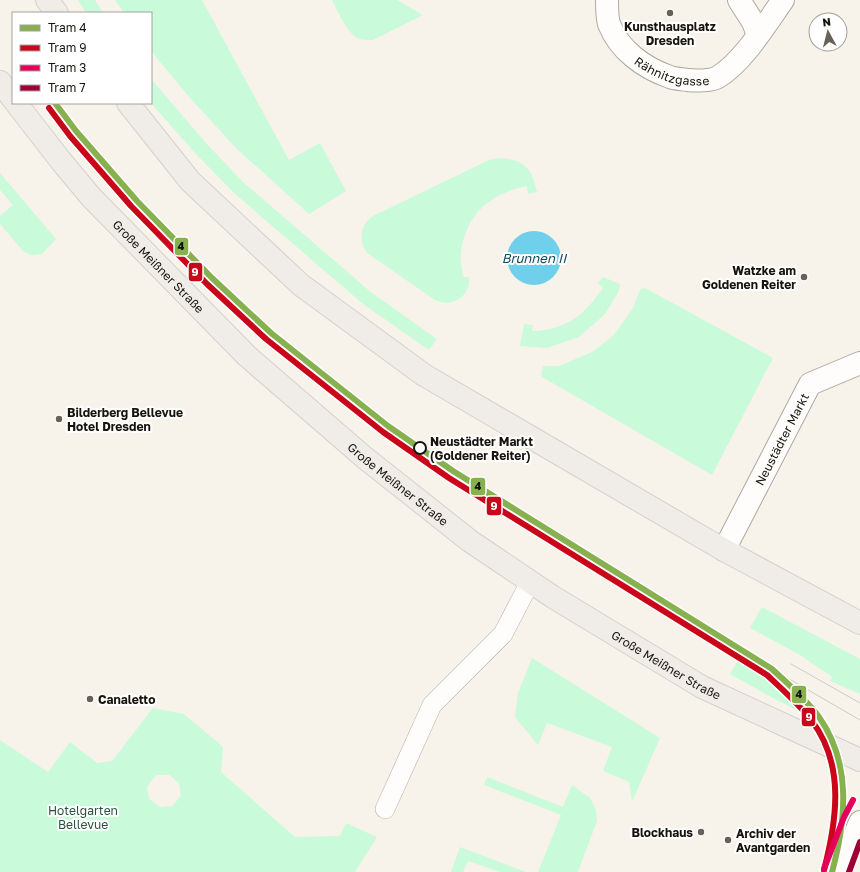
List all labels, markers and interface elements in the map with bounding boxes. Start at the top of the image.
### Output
marker: Kunsthausplatz Dresden [665,8,675,18]
legend [12,12,152,104]
north arrow [808,12,848,52]
text: N [822,15,832,29]
place label: Kunsthausplatz Dresden [624,19,716,48]
text: Tram 4 [48,20,87,35]
text: Tram 9 [48,40,87,55]
street label: Rähnitzgasse [632,53,710,88]
text: Tram 3 [48,60,86,75]
text: Tram 7 [48,80,86,95]
street label: Große Meißner Straße [110,216,208,316]
line badge: 4 [174,237,189,256]
text: 4 [178,239,185,252]
water label: Brunnen II [502,250,567,266]
line badge: 9 [188,262,203,282]
place label: Watzke am Goldenen Reiter [702,263,796,292]
text: 9 [192,265,199,278]
marker: Watzke am Goldenen Reiter [799,272,809,282]
street label: Neustädter Markt [751,390,812,488]
place label: Bilderberg Bellevue Hotel Dresden [67,405,183,434]
marker: Bilderberg Bellevue Hotel Dresden [54,414,64,424]
place label: Neustädter Markt (Goldener Reiter) [430,434,533,463]
street label: Große Meißner Straße [345,439,451,528]
marker: Neustädter Markt (Goldener Reiter) [413,441,427,455]
line badge: 4 [470,477,486,496]
text: 4 [475,479,482,492]
line badge: 9 [486,496,502,516]
text: 9 [491,499,498,512]
street label: Große Meißner Straße [609,627,723,702]
line badge: 4 [791,685,807,704]
text: 4 [796,687,803,700]
place label: Canaletto [98,692,155,707]
marker: Canaletto [85,694,95,704]
line badge: 9 [801,707,816,727]
text: 9 [806,710,813,723]
park label: Hotelgarten Bellevue [48,803,118,832]
place label: Blockhaus [631,825,693,840]
place label: Archiv der Avantgarden [736,826,810,855]
marker: Blockhaus [696,827,706,837]
marker: Archiv der Avantgarden [723,835,733,845]

